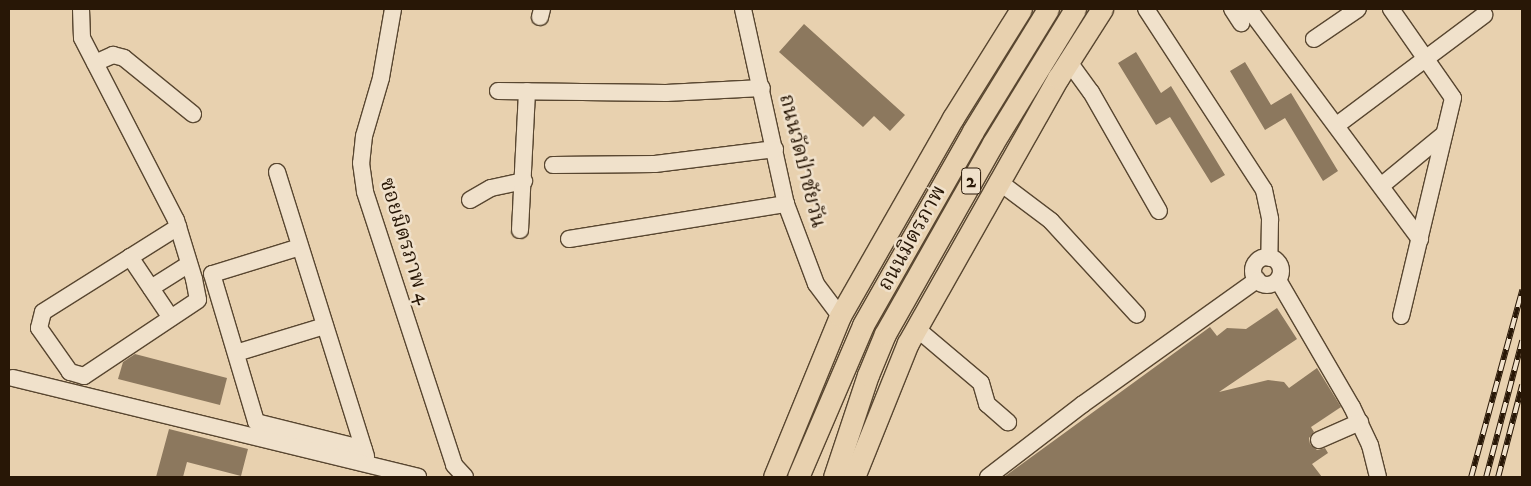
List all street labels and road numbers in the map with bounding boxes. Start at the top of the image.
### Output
street label: ถนนวัดป่าชัยวัน [773,91,831,231]
road number: 2 [961,164,981,198]
street label: ซอยมิตรภาพ 4 [374,175,436,307]
street label: ถนนมิตรภาพ [873,181,951,295]

